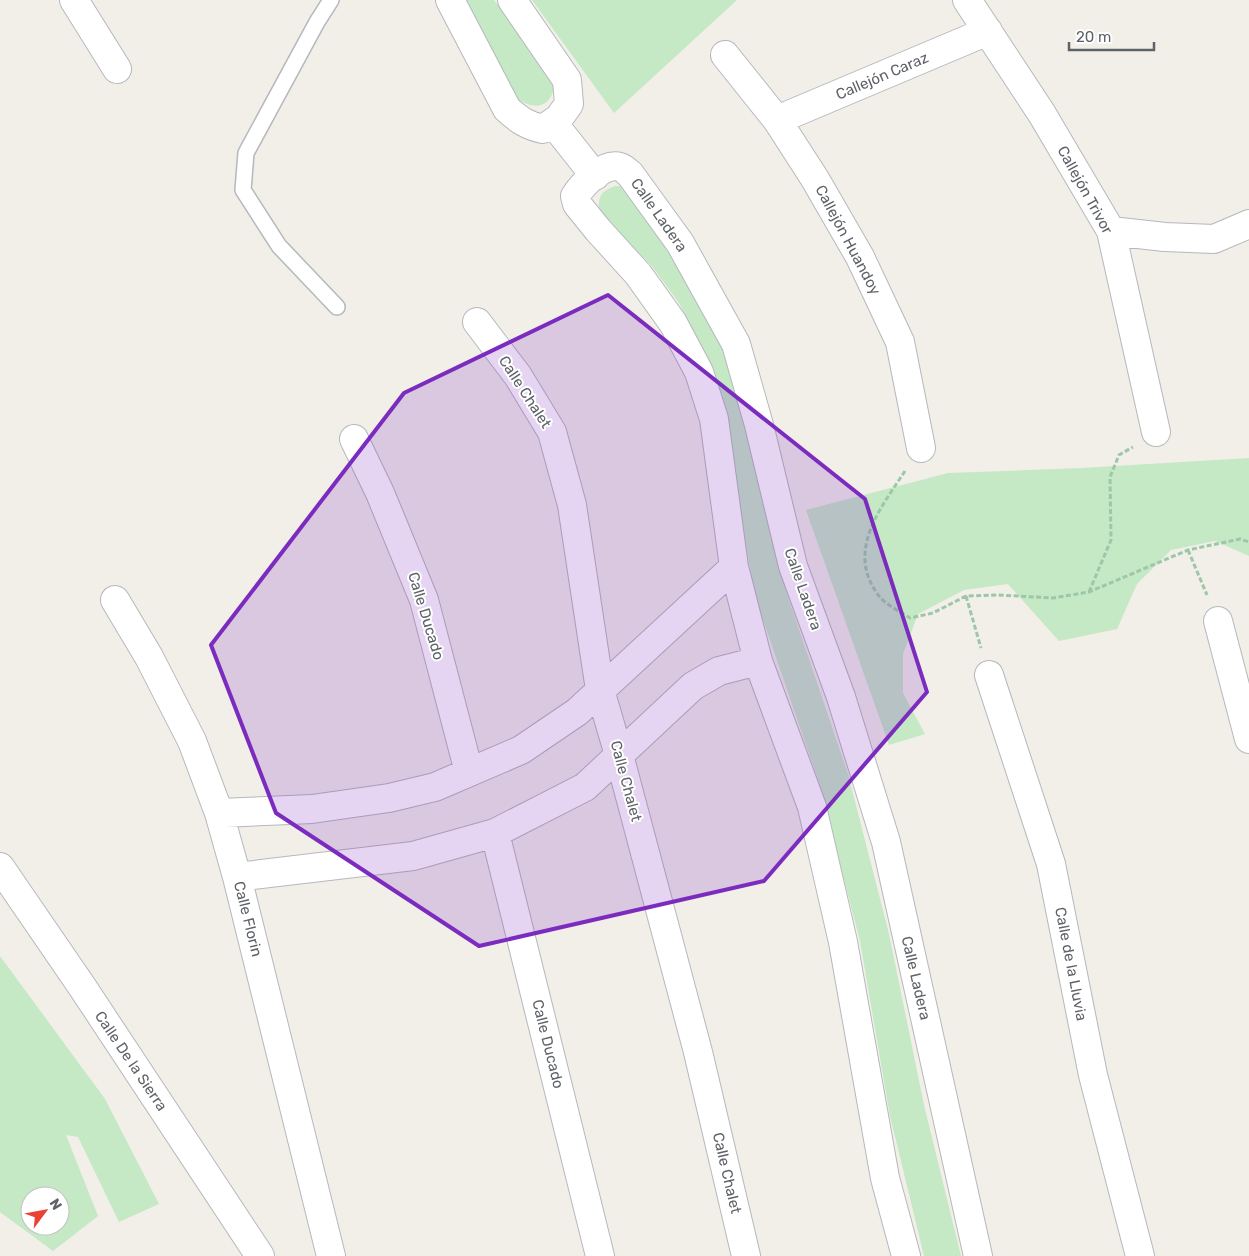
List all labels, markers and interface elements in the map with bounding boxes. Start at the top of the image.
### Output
scale bar [1069,20,1154,52]
text: 20 m [1076,28,1111,46]
street label: Callejón Caraz [833,48,931,104]
street label: Callejón Trivor [1053,143,1117,237]
street label: Calle Ladera [627,175,691,255]
street label: Callejón Huandoy [811,182,885,298]
street label: Calle Chalet [495,352,555,432]
street label: Calle Ladera [781,546,825,632]
street label: Calle Ducado [404,570,448,662]
street label: Calle Chalet [607,739,645,823]
street label: Calle Florin [230,879,266,959]
street label: Calle de la Lluvia [1051,906,1091,1022]
street label: Calle Ladera [898,934,934,1022]
street label: Calle Ducado [528,998,568,1090]
street label: Calle De la Sierra [91,1008,171,1114]
street label: Calle Chalet [709,1131,745,1216]
north arrow [20,1186,70,1236]
text: N [46,1196,65,1213]

